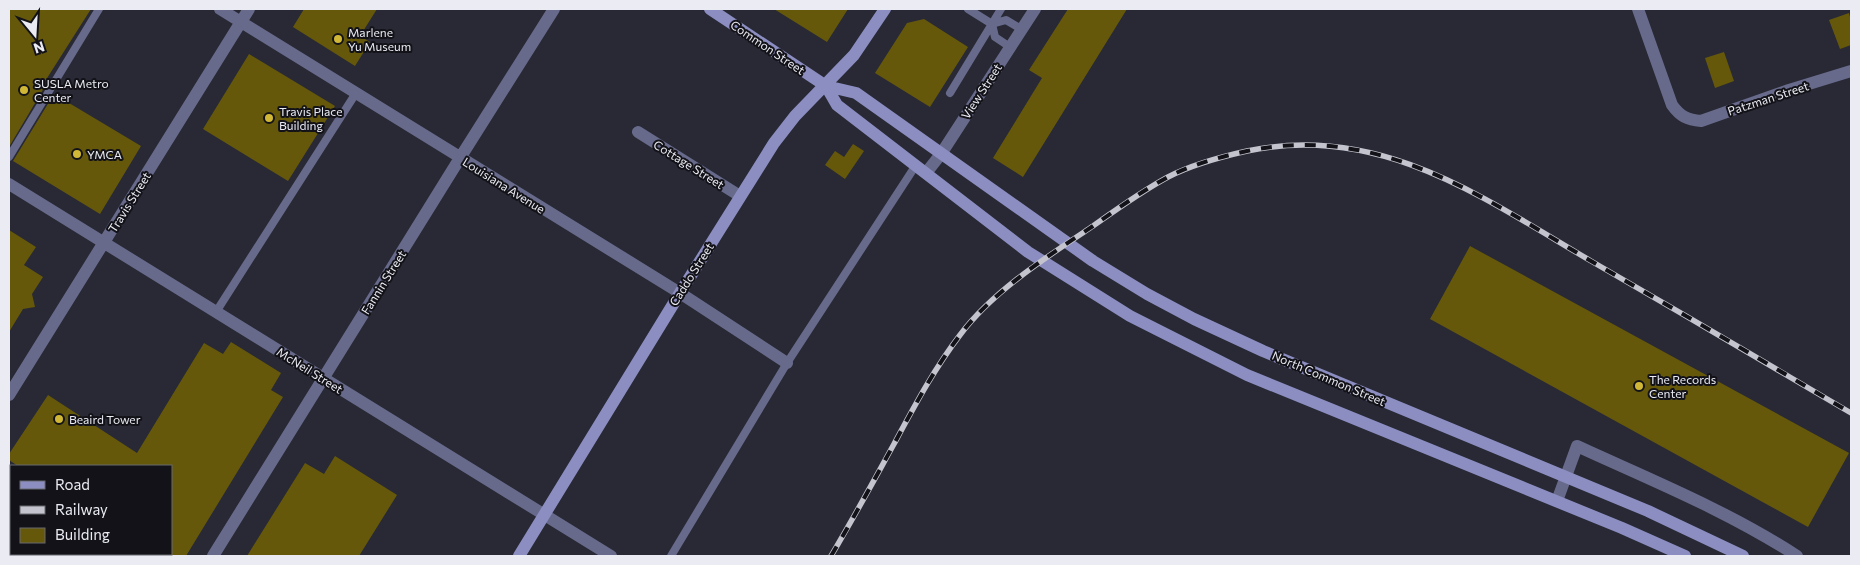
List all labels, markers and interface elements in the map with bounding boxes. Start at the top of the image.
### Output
north arrow [10,10,60,60]
street label: Common Street [728,17,808,77]
place label: Marlene Yu Museum [348,25,411,53]
marker: Marlene Yu Museum [332,33,344,45]
text: N [32,38,47,58]
street label: View Street [958,61,1004,121]
place label: SUSLA Metro Center [34,76,109,104]
street label: Patzman Street [1726,78,1810,118]
marker: SUSLA Metro Center [18,84,30,96]
place label: Travis Place Building [279,104,343,132]
marker: Travis Place Building [263,112,275,124]
street label: Cottage Street [651,137,727,191]
place label: YMCA [87,147,122,161]
marker: YMCA [71,148,83,160]
street label: Louisiana Avenue [460,154,548,216]
street label: Travis Street [105,169,153,235]
street label: Caddo Street [666,240,716,308]
street label: Fannin Street [358,247,408,317]
street label: McNeil Street [274,344,346,396]
street label: North Common Street [1270,348,1388,408]
place label: The Records Center [1649,372,1716,400]
marker: The Records Center [1633,380,1645,392]
place label: Beaird Tower [69,412,141,426]
marker: Beaird Tower [53,413,65,425]
legend [10,465,172,555]
text: Road [55,475,90,493]
text: Railway [55,500,108,518]
text: Building [55,525,110,543]

